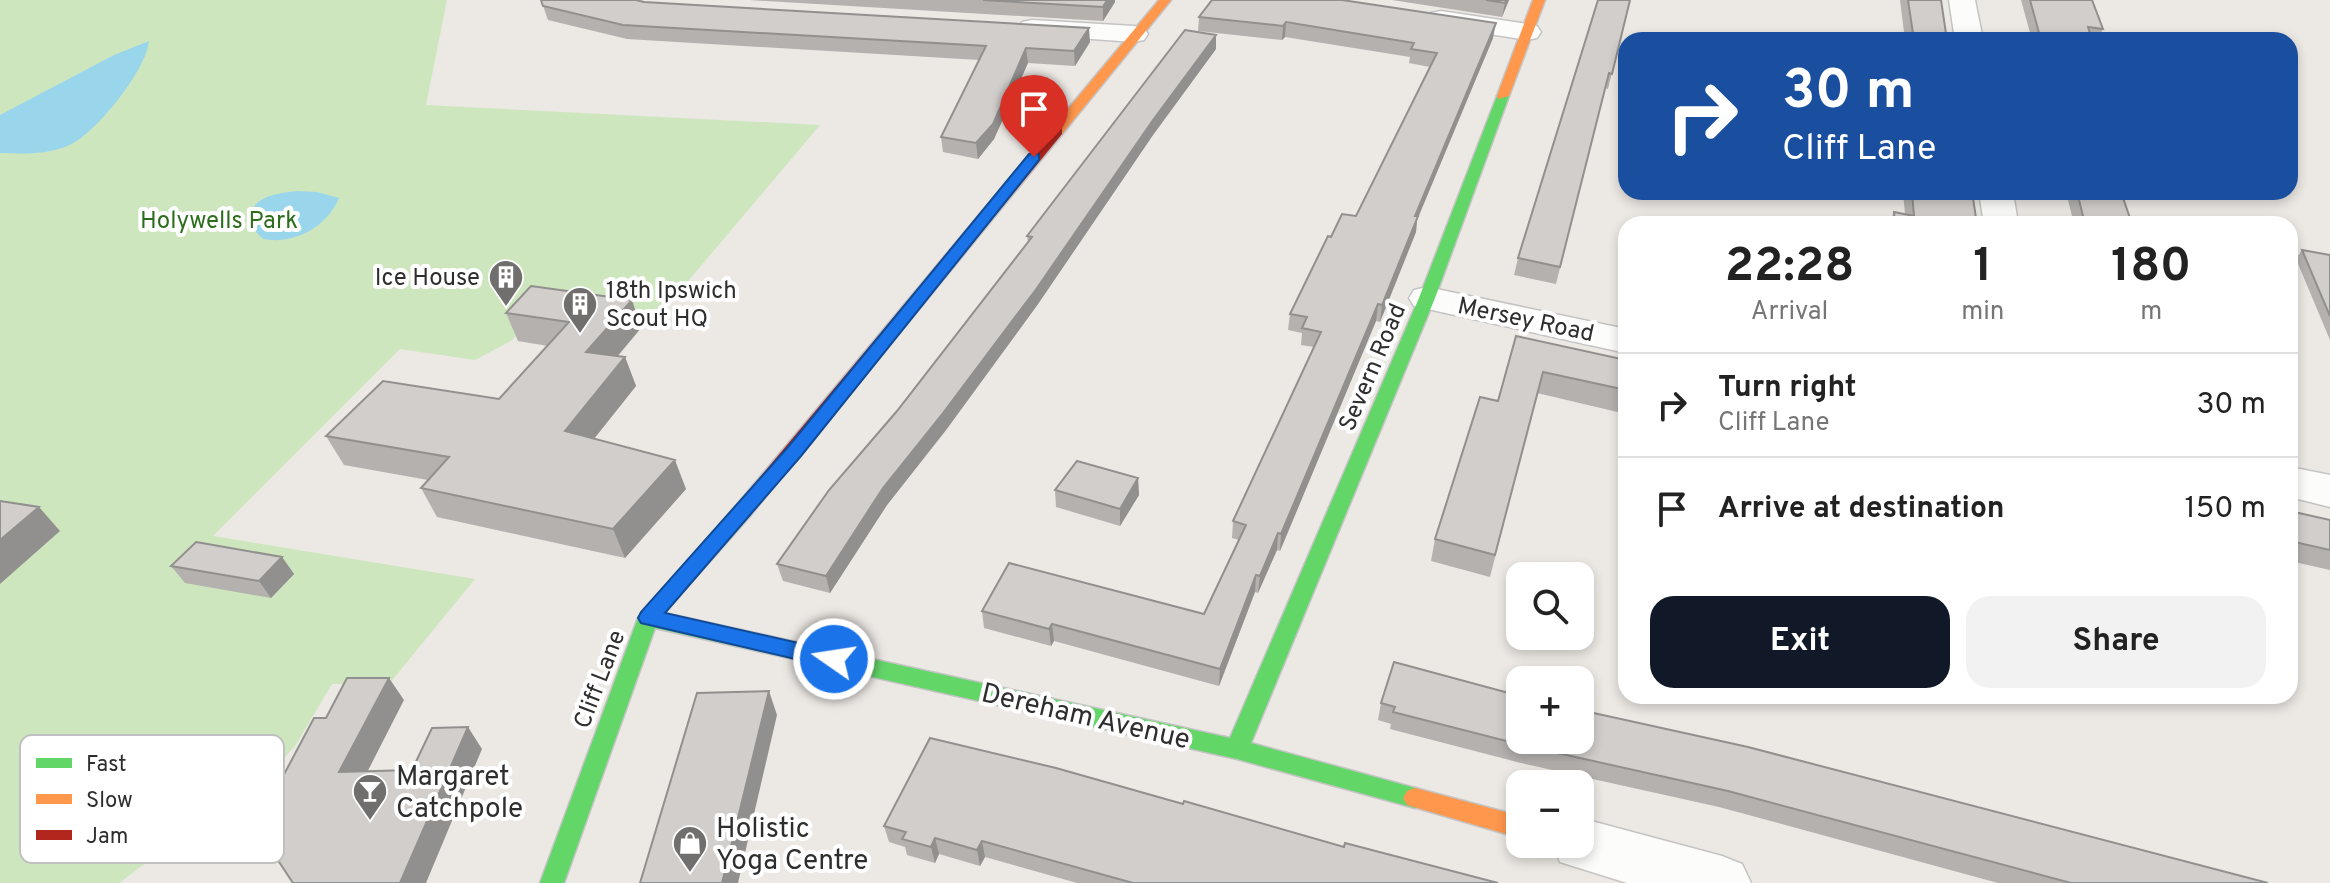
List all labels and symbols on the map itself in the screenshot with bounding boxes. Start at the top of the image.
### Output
pin [1000,75,1068,157]
park label: Holywells Park [140,207,298,237]
building icon: Ice House [487,258,525,308]
place label: Ice House [375,264,480,294]
place label: 18th Ipswich Scout HQ [606,277,737,335]
building icon: 18th Ipswich Scout HQ [561,285,599,335]
street label: Mersey Road [1455,292,1597,350]
street label: Severn Road [1334,299,1414,436]
position arrow [792,617,876,701]
street label: Cliff Lane [568,626,633,733]
street label: Dereham Avenue [977,676,1193,759]
legend [20,735,284,863]
text: Fast [86,752,127,779]
place label: Margaret Catchpole [396,760,523,828]
bar icon: Margaret Catchpole [351,772,389,822]
text: Slow [86,788,133,815]
place label: Holistic Yoga Centre [716,812,868,880]
text: Jam [86,824,129,851]
shop icon: Holistic Yoga Centre [671,824,709,874]

